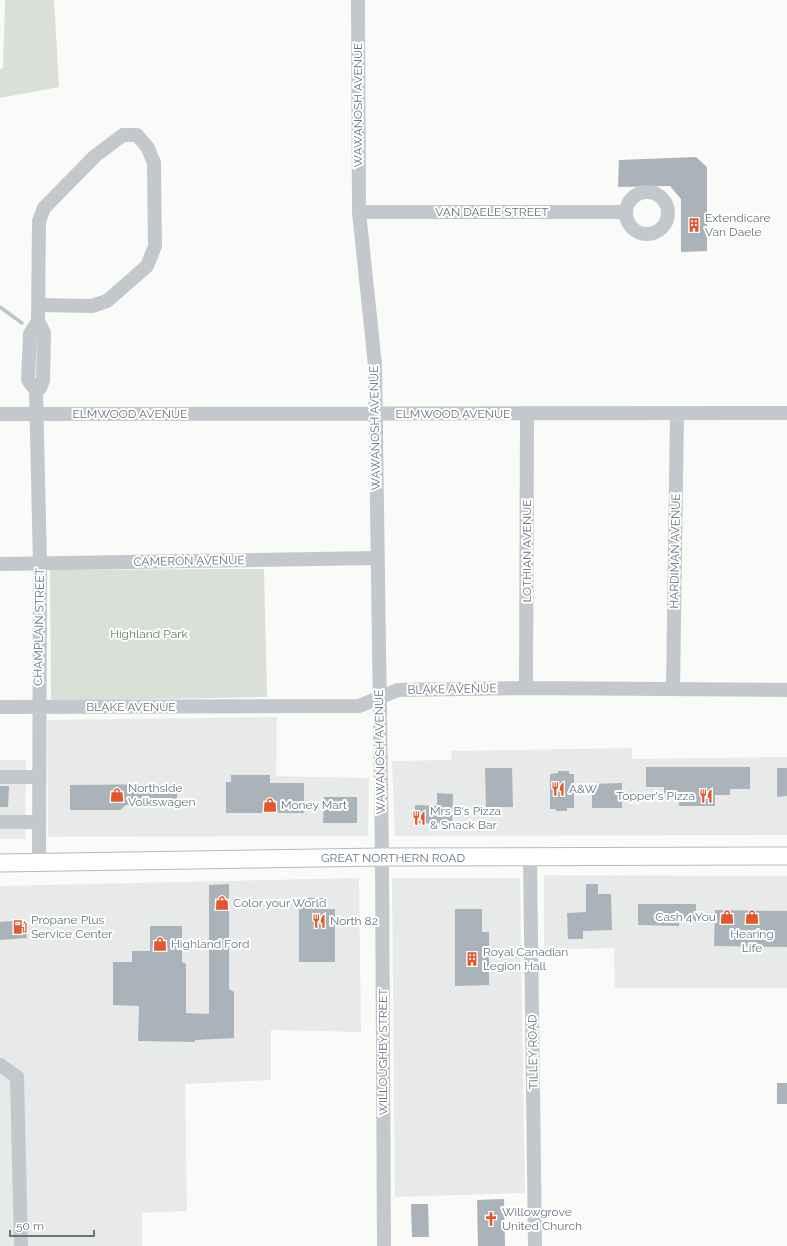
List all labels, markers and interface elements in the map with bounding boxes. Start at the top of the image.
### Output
street label: WAWANOSH AVENUE [351,43,365,167]
street label: VAN DAELE STREET [435,205,549,219]
place label: Extendicare Van Daele [705,211,771,239]
building icon: Extendicare Van Daele [686,217,702,233]
street label: WAWANOSH AVENUE [367,365,383,491]
street label: ELMWOOD AVENUE [73,407,187,421]
street label: ELMWOOD AVENUE [396,407,510,421]
street label: HARDIMAN AVENUE [667,493,683,609]
street label: LOTHIAN AVENUE [520,499,534,603]
street label: CAMERON AVENUE [133,553,245,569]
street label: CHAMPLAIN STREET [31,567,47,686]
park label: Highland Park [110,627,188,641]
street label: BLAKE AVENUE [407,681,497,697]
street label: WAWANOSH AVENUE [372,689,388,815]
street label: BLAKE AVENUE [86,700,176,714]
place label: Northside Volkswagen [128,781,195,809]
restaurant icon: A&W [550,781,566,797]
place label: A&W [569,782,597,796]
shop icon: Northside Volkswagen [109,787,125,803]
restaurant icon: Topper's Pizza [698,788,714,804]
place label: Topper's Pizza [616,789,695,803]
shop icon: Money Mart [262,797,278,813]
place label: Money Mart [281,798,347,812]
place label: Mrs B's Pizza & Snack Bar [430,804,501,832]
restaurant icon: Mrs B's Pizza & Snack Bar [411,810,427,826]
street label: GREAT NORTHERN ROAD [321,851,465,865]
shop icon: Color your World [214,895,230,911]
place label: Color your World [233,896,326,910]
shop icon: Cash 4 You [719,909,735,925]
shop icon: Hearing Life [744,909,760,925]
place label: Cash 4 You [655,910,716,924]
place label: Propane Plus Service Center [31,913,113,941]
restaurant icon: North 82 [311,913,327,929]
place label: North 82 [330,914,378,928]
fuel station icon: Propane Plus Service Center [12,919,28,935]
place label: Hearing Life [730,927,774,955]
shop icon: Highland Ford [152,936,168,952]
place label: Highland Ford [171,937,250,951]
place label: Royal Canadian Legion Hall [483,945,568,973]
building icon: Royal Canadian Legion Hall [464,951,480,967]
street label: WILLOUGHBY STREET [376,988,390,1116]
street label: TILLEY ROAD [525,1014,541,1090]
place label: Willowgrove United Church [502,1205,582,1233]
church icon: Willowgrove United Church [483,1211,499,1227]
scale bar [10,1212,94,1238]
text: 50 m [16,1219,44,1233]

